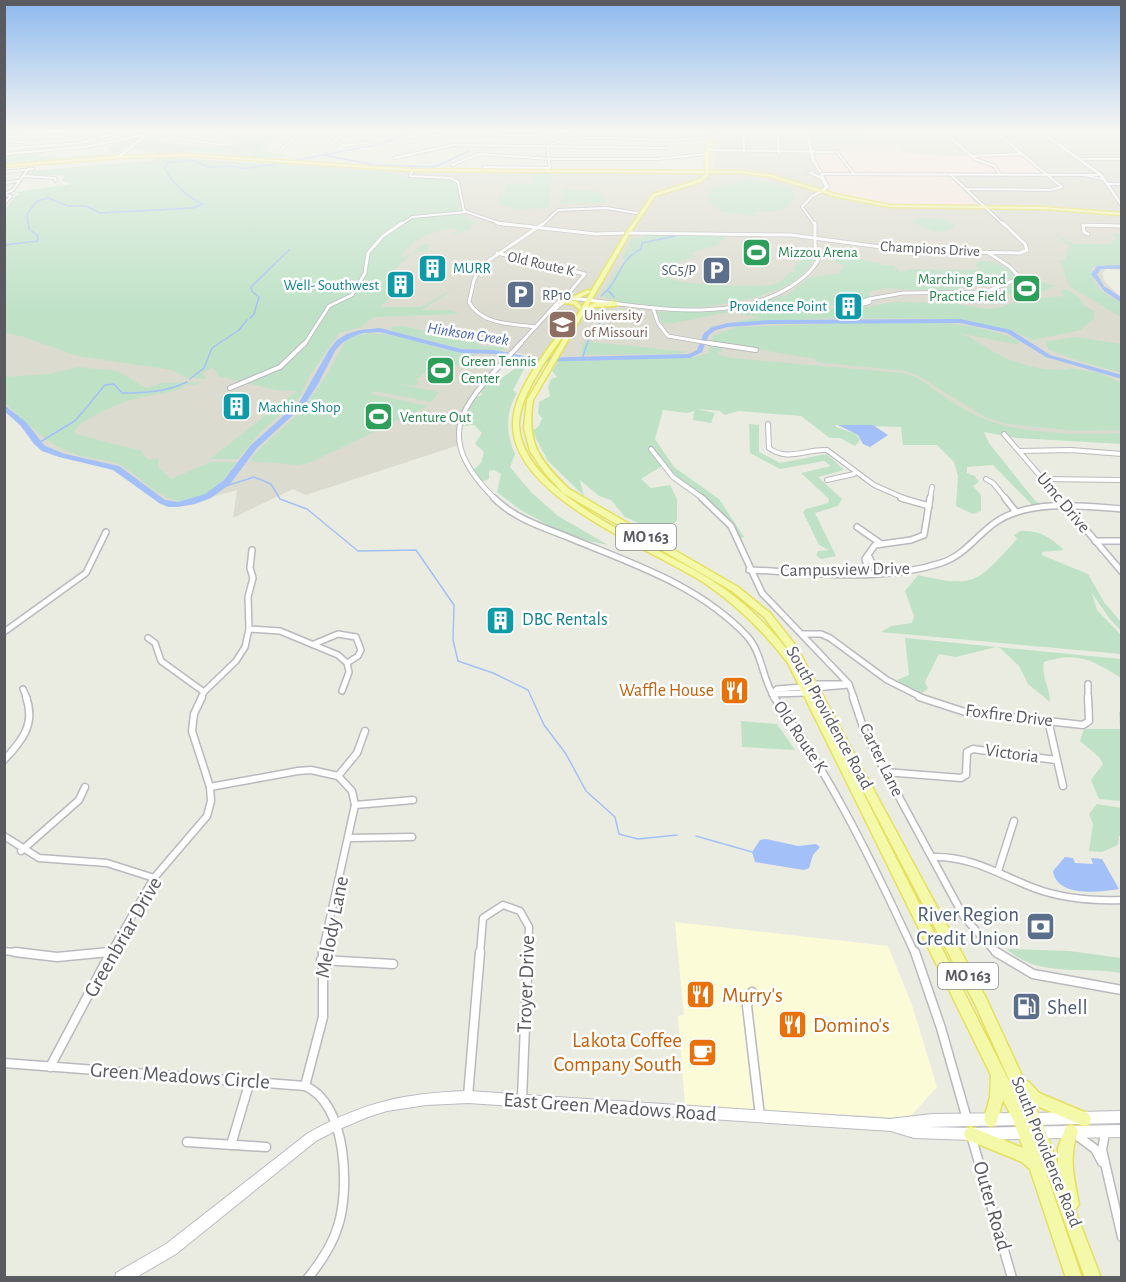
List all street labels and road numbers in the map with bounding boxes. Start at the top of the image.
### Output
street label: Champions Drive [880,239,980,259]
street label: Old Route K [506,249,577,279]
street label: Umc Drive [1033,469,1093,537]
road number: MO 163 [616,524,676,550]
street label: Campusview Drive [780,560,910,580]
street label: South Providence Road [782,643,876,793]
street label: Old Route K [770,698,831,776]
street label: Foxfire Drive [964,702,1054,730]
street label: Carter Lane [856,721,906,799]
street label: Victoria [984,741,1040,767]
street label: Greenbriar Drive [80,873,166,1001]
street label: Melody Lane [312,874,352,980]
street label: Troyer Drive [514,935,538,1033]
road number: MO 163 [938,963,998,989]
street label: Green Meadows Circle [89,1059,271,1093]
street label: South Providence Road [1008,1074,1084,1230]
street label: East Green Meadows Road [503,1089,717,1125]
street label: Outer Road [969,1159,1015,1253]

